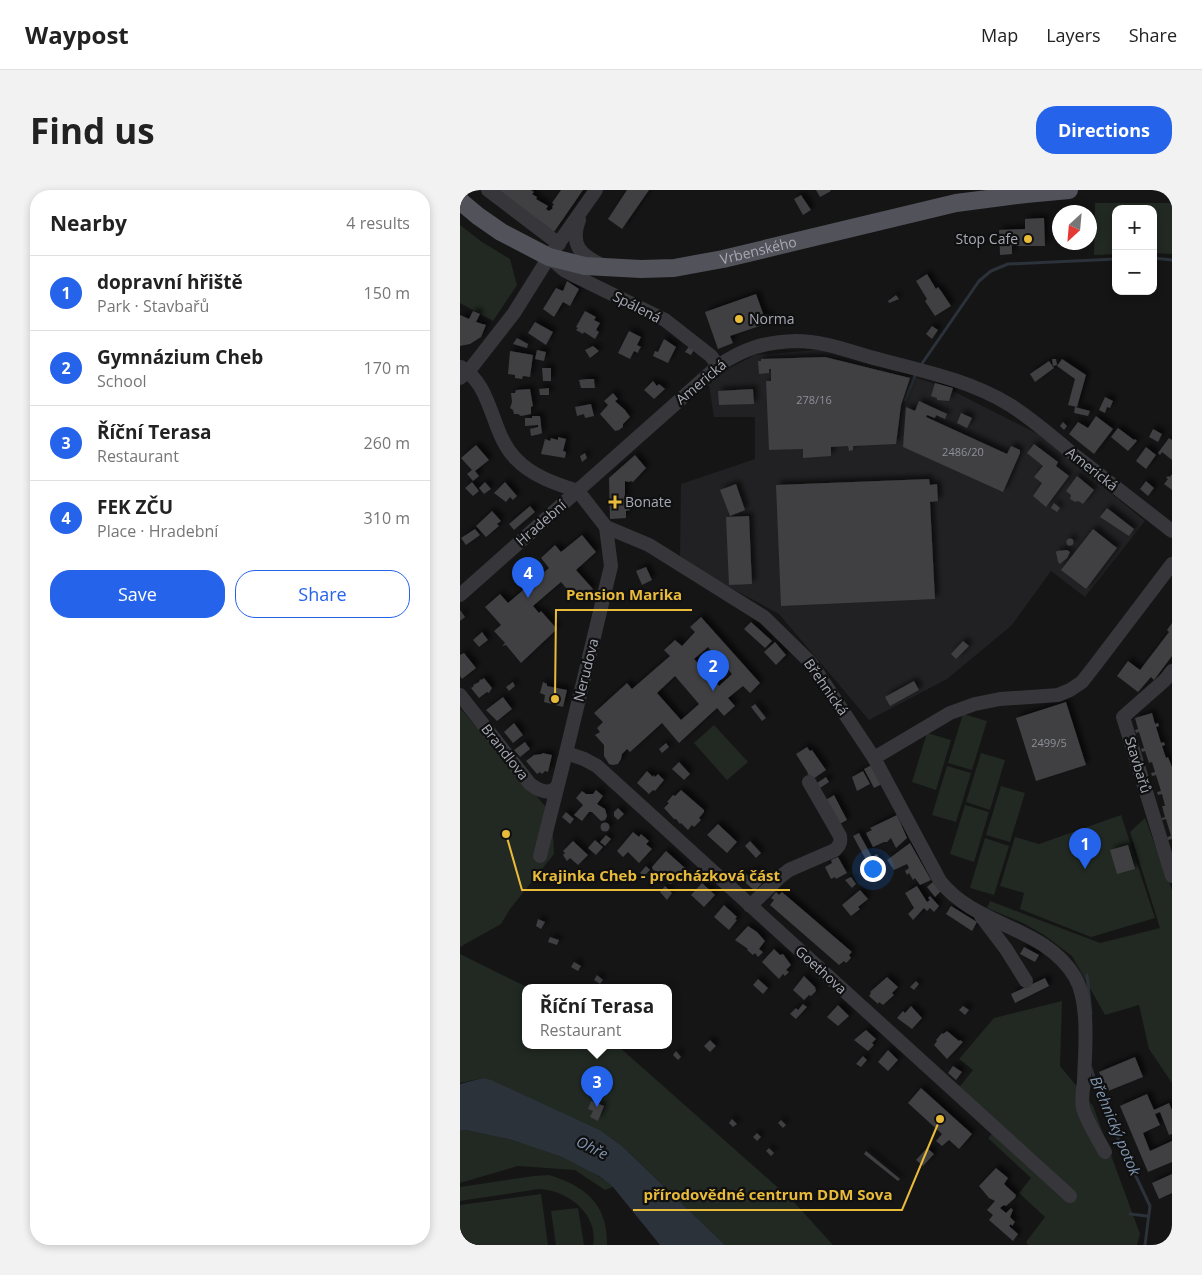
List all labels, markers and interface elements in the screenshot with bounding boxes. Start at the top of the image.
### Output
text: Waypost [25,18,129,51]
text: Map [981,23,1018,47]
text: Layers [1046,23,1101,47]
text: Share [1129,23,1177,47]
button: Directions [1036,106,1172,154]
text: Find us [30,107,155,154]
north arrow [1052,205,1097,250]
map controls [1112,205,1157,295]
button: + [1112,205,1157,250]
text: Nearby [50,209,127,237]
text: 4 results [346,212,410,234]
place label: Stop Cafe [956,229,1018,248]
street label: Vrbenského [718,232,798,268]
marker: Stop Cafe [1022,233,1034,245]
button: − [1112,250,1157,295]
text: dopravní hřiště [97,269,243,295]
text: 1 [61,282,71,304]
text: 150 m [364,282,410,304]
street label: Spálená [610,286,665,327]
text: Park · Stavbařů [97,295,209,317]
place label: Norma [749,309,794,328]
marker: Norma [733,313,745,325]
text: Gymnázium Cheb [97,344,263,370]
street label: Americká [671,355,730,408]
text: 2 [61,357,71,379]
text: 170 m [364,357,410,379]
text: School [97,370,147,392]
house number: 278/16 [796,392,832,407]
text: Říční Terasa [97,419,212,445]
text: 3 [61,432,71,454]
text: 260 m [364,432,410,454]
street label: Americká [1063,442,1122,495]
house number: 2486/20 [942,444,984,459]
text: Restaurant [97,445,179,467]
place label: Bonate [625,492,672,511]
text: FEK ZČU [97,494,173,520]
street label: Hradební [511,495,570,550]
marker: Bonate [609,496,621,508]
text: 4 [61,507,71,529]
text: 310 m [364,507,410,529]
text: Place · Hradební [97,520,218,542]
pin: 4 [512,557,544,598]
button: Save [50,570,225,618]
button: Share [235,570,410,618]
callout: Pension Marika [556,580,692,610]
text: Pension Marika [566,584,682,604]
street label: Nerudova [568,636,603,703]
pin: 2 [697,650,729,691]
street label: Břehnická [800,655,853,719]
street label: Brandlova [477,720,533,784]
street label: Stavbařů [1121,734,1156,795]
house number: 2499/5 [1031,735,1067,750]
pin: 1 [1069,828,1101,869]
your location [860,856,886,882]
callout: Krajinka Cheb - procházková část [522,860,790,890]
text: Krajinka Cheb - procházková část [532,865,780,885]
street label: Goethova [791,941,851,998]
popup [522,984,672,1049]
text: Říční Terasa [540,993,654,1019]
text: Restaurant [540,1019,622,1041]
pin: 3 [581,1066,613,1107]
water label: Břehnický potok [1086,1073,1146,1179]
water label: Ohře [573,1131,612,1164]
callout: přírodovědné centrum DDM Sova [633,1180,902,1210]
text: přírodovědné centrum DDM Sova [644,1184,892,1204]

